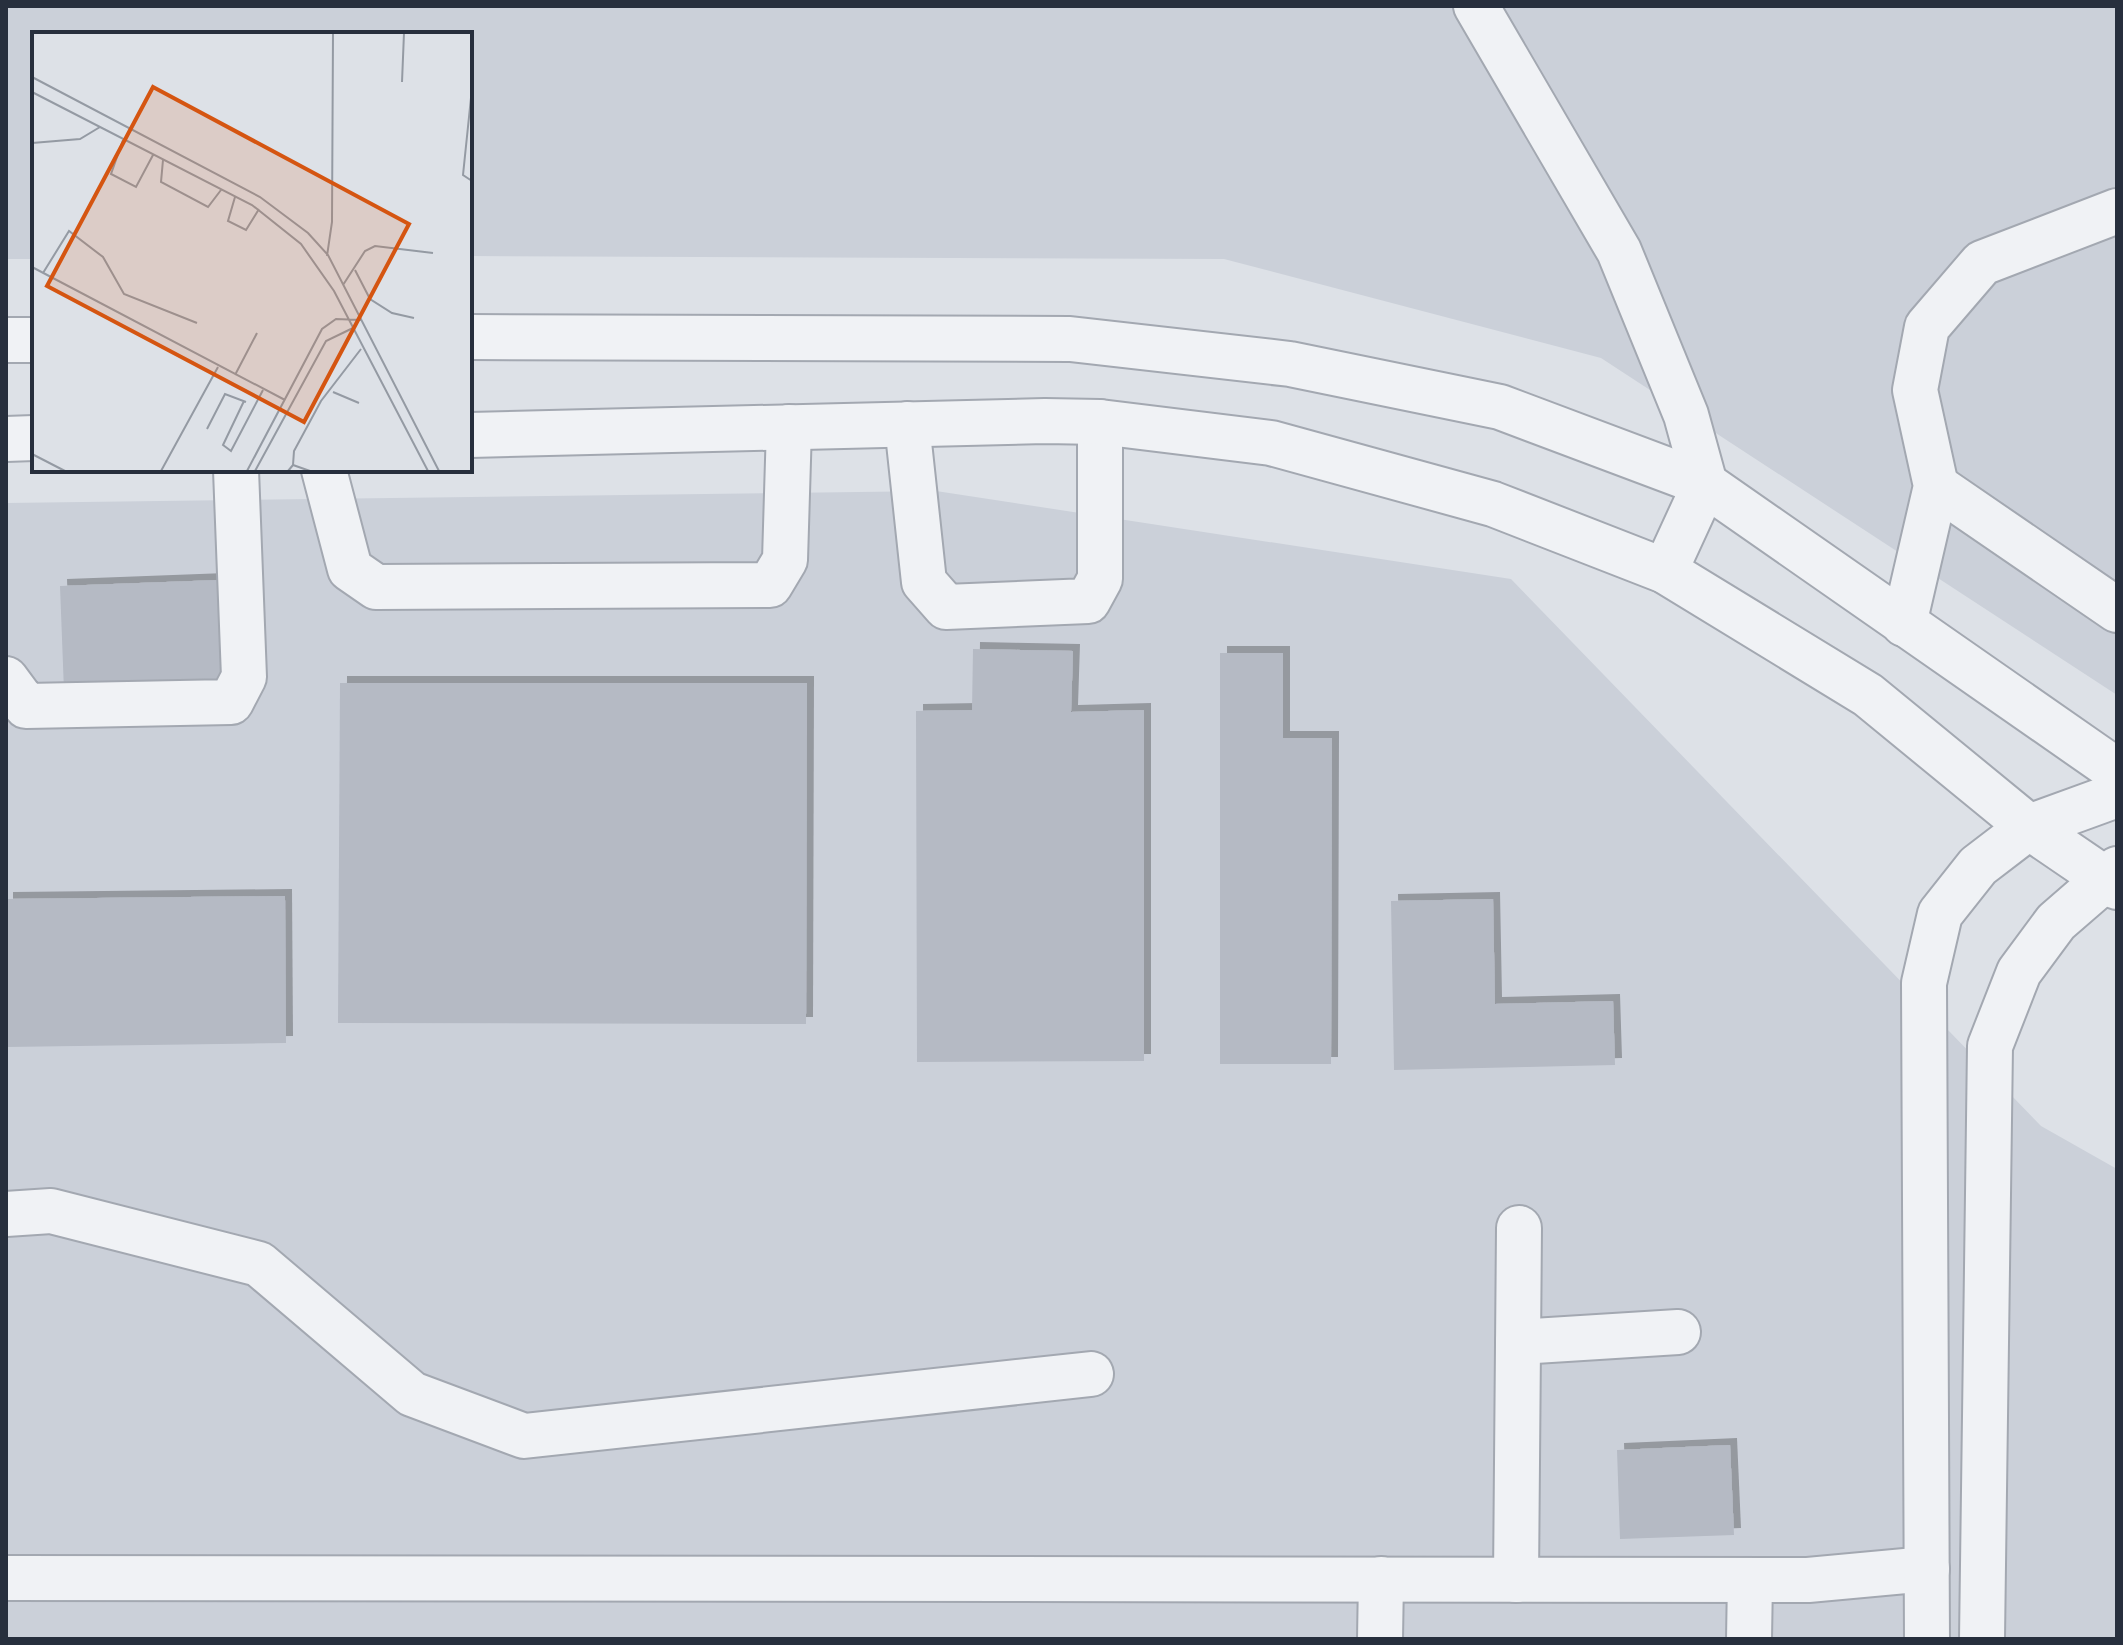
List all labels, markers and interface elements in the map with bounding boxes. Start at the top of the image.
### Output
inset map [32,32,472,472]

